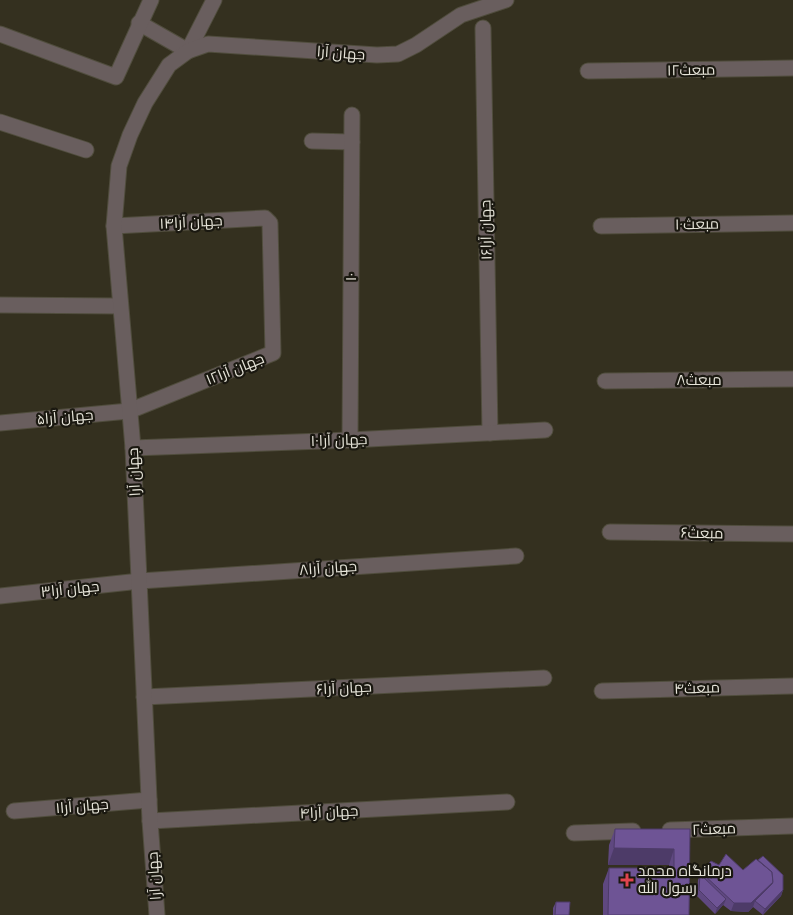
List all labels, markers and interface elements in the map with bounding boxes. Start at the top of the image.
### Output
street label: جهان آرا [316,40,366,65]
street label: مبعث۱۲ [667,59,715,79]
street label: جهان آرا۱۶ [474,200,497,260]
street label: جهان آرا۱۴ [159,209,223,234]
street label: مبعث۱۰ [675,213,719,233]
street label: ۱۰ [340,273,360,281]
street label: جهان آرا۱۲ [203,347,267,390]
street label: مبعث۸ [676,369,722,389]
street label: جهان آرا۵ [36,404,94,429]
street label: جهان آرا۱۰ [310,428,368,451]
street label: جهان آرا [122,447,145,497]
street label: مبعث۶ [680,522,724,542]
street label: جهان آرا۸ [298,555,358,580]
street label: جهان آرا۳ [40,575,100,602]
street label: جهان آرا۶ [316,676,372,699]
street label: مبعث۴ [674,676,720,698]
street label: جهان آرا۱ [55,793,109,818]
street label: جهان آرا۴ [299,799,359,824]
street label: مبعث۲ [692,817,736,839]
street label: جهان آرا [141,851,166,901]
place label: درمانگاه محمد رسول الله [638,860,732,897]
marker: درمانگاه محمد رسول الله [620,873,634,887]

